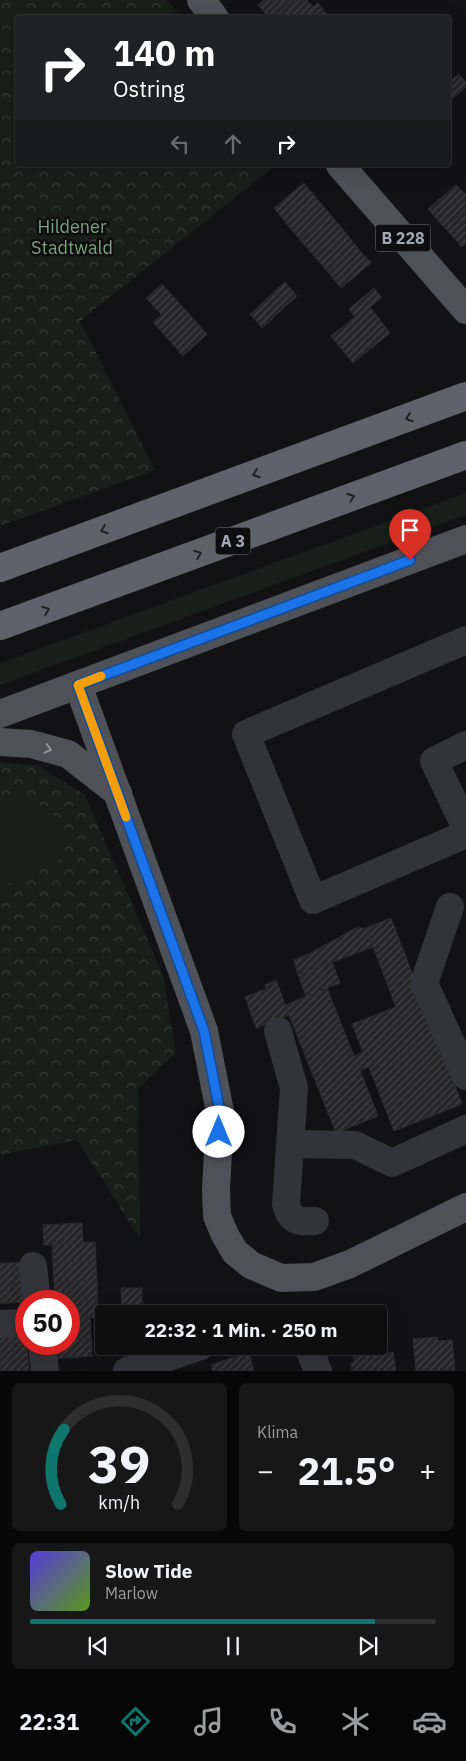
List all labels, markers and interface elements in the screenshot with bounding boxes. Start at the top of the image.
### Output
text: 140 m [113,30,216,76]
icon: right [30,35,95,100]
text: Ostring [113,74,185,103]
icon: left [166,130,194,158]
icon: ahead [219,130,247,158]
icon: right [272,130,300,158]
park label: Hildener Stadtwald [31,215,113,259]
road number: B 228 [376,224,430,252]
one-way arrow [405,412,413,422]
one-way arrow [252,468,261,478]
one-way arrow [346,493,355,503]
pin [389,509,431,560]
icon: arrive [396,516,424,544]
one-way arrow [100,524,108,534]
road number: A 3 [216,528,250,554]
one-way arrow [193,550,202,560]
one-way arrow [41,606,50,616]
one-way arrow [44,743,53,754]
position arrow [192,1105,244,1157]
speed limit sign: 50 [15,1290,80,1355]
text: 22:32 · 1 Min. · 250 m [144,1318,338,1342]
text: Klima [257,1422,298,1442]
text: 39 [88,1430,151,1497]
text: 21.5° [297,1446,396,1495]
text: − [257,1452,274,1489]
text: + [419,1452,436,1489]
text: km/h [99,1491,141,1514]
text: Slow Tide [105,1559,192,1583]
text: Marlow [105,1583,158,1603]
icon: previous [84,1632,112,1660]
icon: pause [219,1632,247,1660]
icon: next [354,1632,382,1660]
icon: directions [118,1704,153,1739]
icon: music [191,1704,226,1739]
icon: phone [265,1704,300,1739]
icon: climate [338,1704,373,1739]
icon: car [412,1704,447,1739]
text: 22:31 [19,1707,79,1736]

